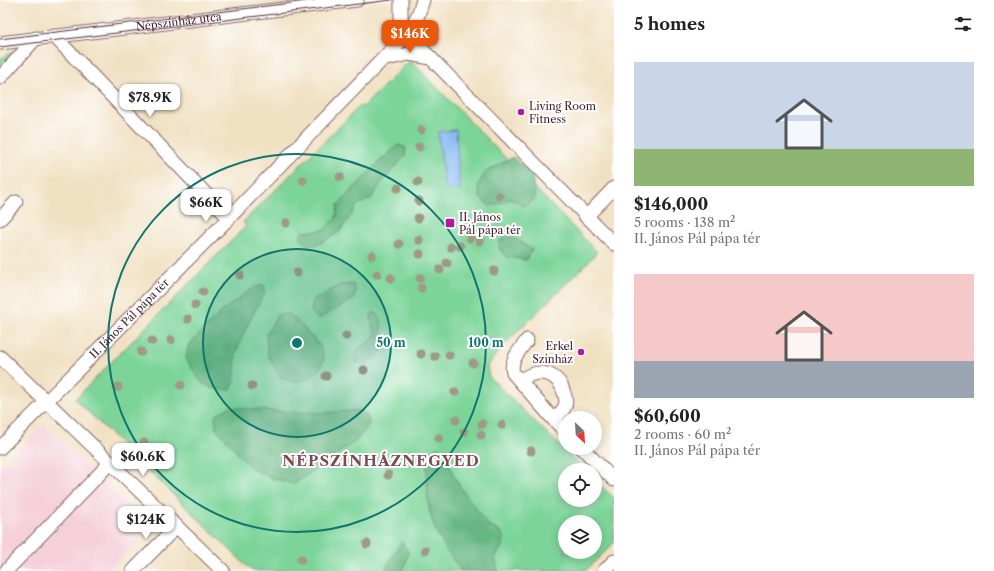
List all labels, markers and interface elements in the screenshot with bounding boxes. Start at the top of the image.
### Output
street label: Népszínház utca [135,9,222,34]
icon: filters [952,13,974,35]
text: 5 homes [634,14,705,34]
pin: $146K [382,20,438,54]
text: $146K [391,25,429,41]
pin: $78.9K [117,84,183,118]
icon: home [768,88,840,160]
text: $78.9K [128,89,172,105]
place label: Living Room Fitness [529,99,597,126]
marker: Living Room Fitness [516,107,526,117]
pin: $66K [182,189,230,223]
text: $66K [189,194,223,210]
text: $146,000 [634,194,708,214]
place label: II. János Pál pápa tér [459,210,521,237]
text: 5 rooms · 138 m² [634,214,735,230]
marker: II. János Pál pápa tér [444,217,456,229]
text: II. János Pál pápa tér [634,230,760,246]
street label: II. János Pál pápa tér [86,275,172,361]
icon: home [768,300,840,372]
text: 50 m [376,335,406,350]
text: 100 m [468,335,504,350]
centre of rings [290,336,304,350]
place label: Erkel Színház [532,339,574,366]
marker: Erkel Színház [576,347,586,357]
text: $60,600 [634,406,701,426]
north arrow [558,411,602,455]
map controls [558,411,602,559]
text: 2 rooms · 60 m² [634,426,731,442]
text: II. János Pál pápa tér [634,442,760,458]
pin: $60.6K [110,443,176,477]
text: $60.6K [121,448,165,464]
district label: NÉPSZÍNHÁZNEGYED [282,451,480,470]
button: locate [558,463,602,507]
pin: $124K [118,506,174,540]
text: $124K [127,511,165,527]
button: layers [558,515,602,559]

